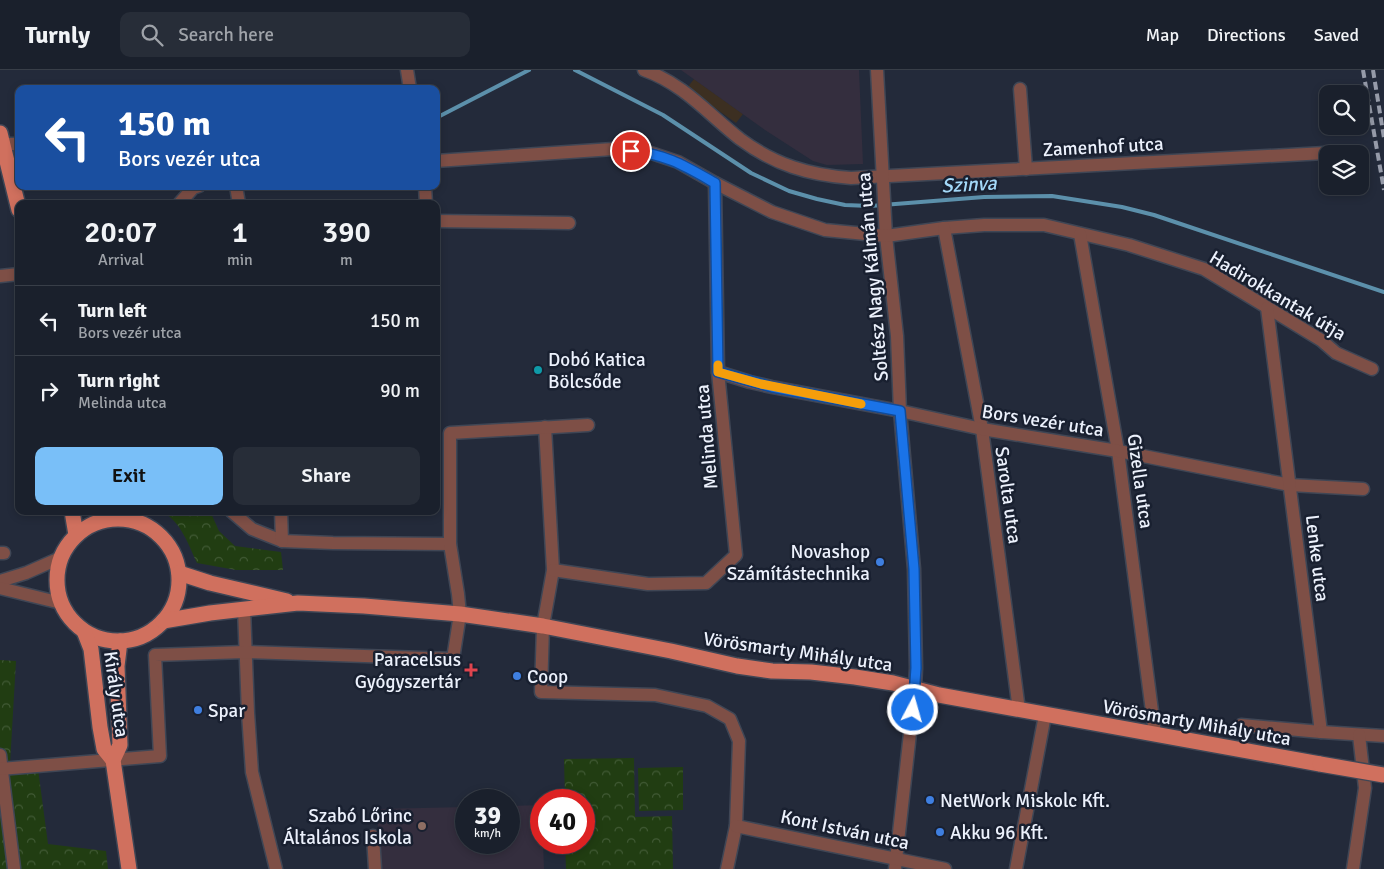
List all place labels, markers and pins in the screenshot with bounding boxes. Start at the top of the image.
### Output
pin [610,130,652,172]
place label: Dobó Katica Bölcsőde [548,348,646,394]
marker: Dobó Katica Bölcsőde [532,364,544,376]
place label: Novashop Számítástechnika [727,540,870,586]
marker: Novashop Számítástechnika [874,556,886,568]
place label: Paracelsus Gyógyszertár [355,648,461,694]
marker: Paracelsus Gyógyszertár [465,664,477,676]
place label: Coop [527,665,568,689]
marker: Coop [511,670,523,682]
place label: Spar [208,699,245,723]
marker: Spar [192,704,204,716]
place label: NetWork Miskolc Kft. [940,789,1110,813]
marker: NetWork Miskolc Kft. [924,794,936,806]
place label: Szabó Lőrinc Általános Iskola [283,804,412,850]
marker: Szabó Lőrinc Általános Iskola [416,820,428,832]
place label: Akku 96 Kft. [950,821,1048,845]
marker: Akku 96 Kft. [934,826,946,838]

